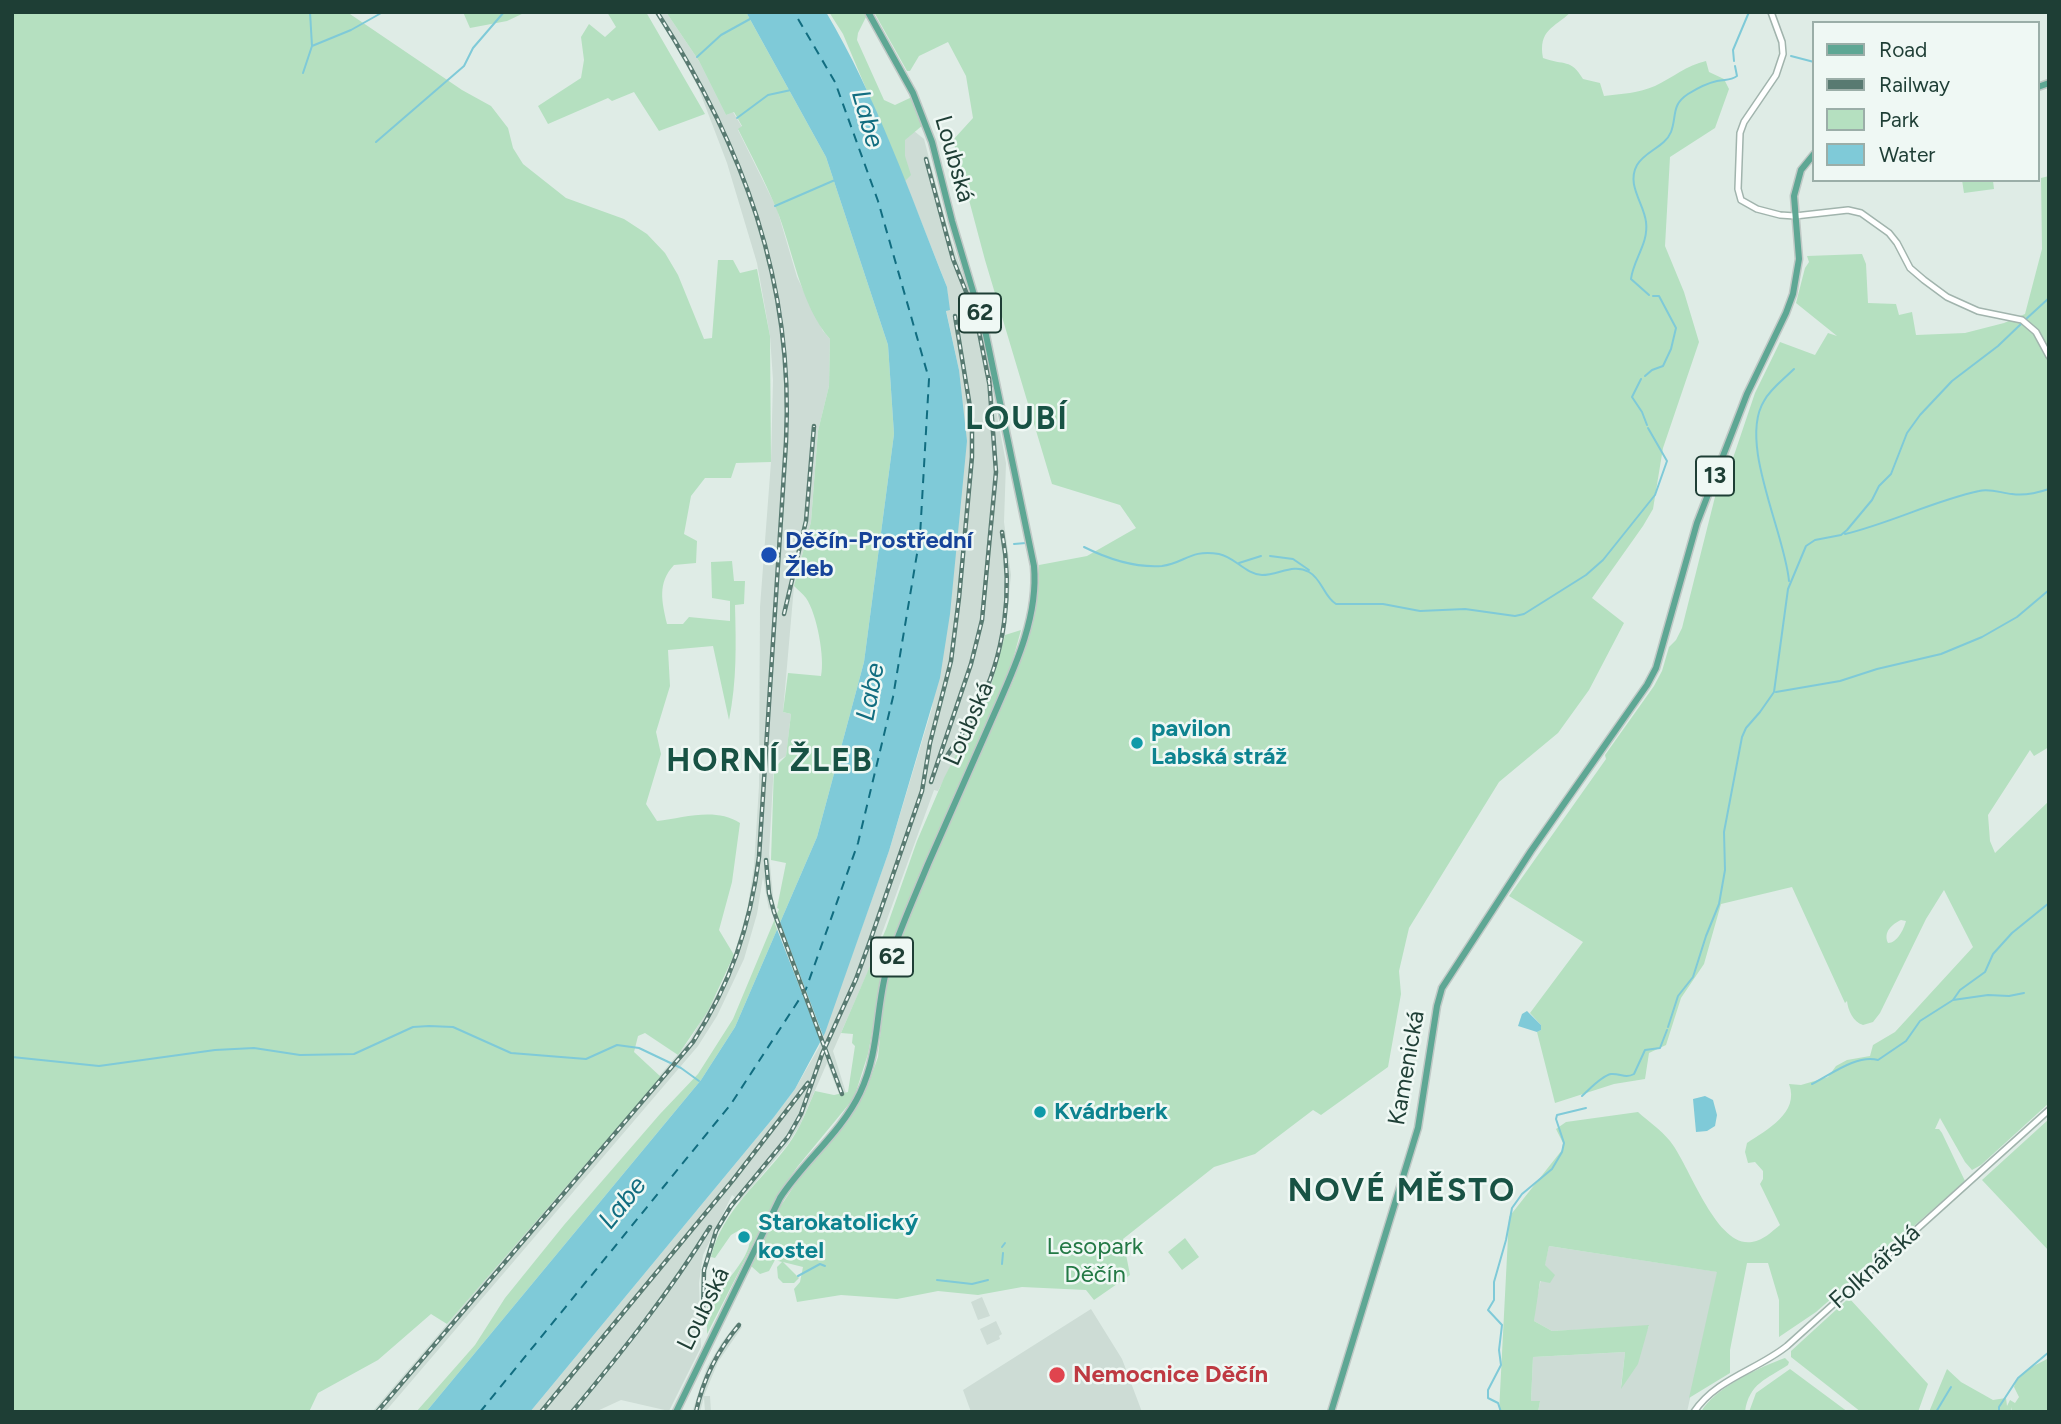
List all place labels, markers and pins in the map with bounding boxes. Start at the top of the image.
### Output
place label: Děčín-Prostřední Žleb [785,527,973,583]
marker: Děčín-Prostřední Žleb [759,545,779,565]
place label: pavilon Labská stráž [1151,715,1287,771]
marker: pavilon Labská stráž [1129,735,1145,751]
place label: Kvádrberk [1054,1098,1168,1126]
marker: Kvádrberk [1032,1104,1048,1120]
place label: Starokatolický kostel [758,1209,918,1265]
marker: Starokatolický kostel [736,1229,752,1245]
place label: Nemocnice Děčín [1073,1361,1268,1389]
marker: Nemocnice Děčín [1047,1365,1067,1385]

